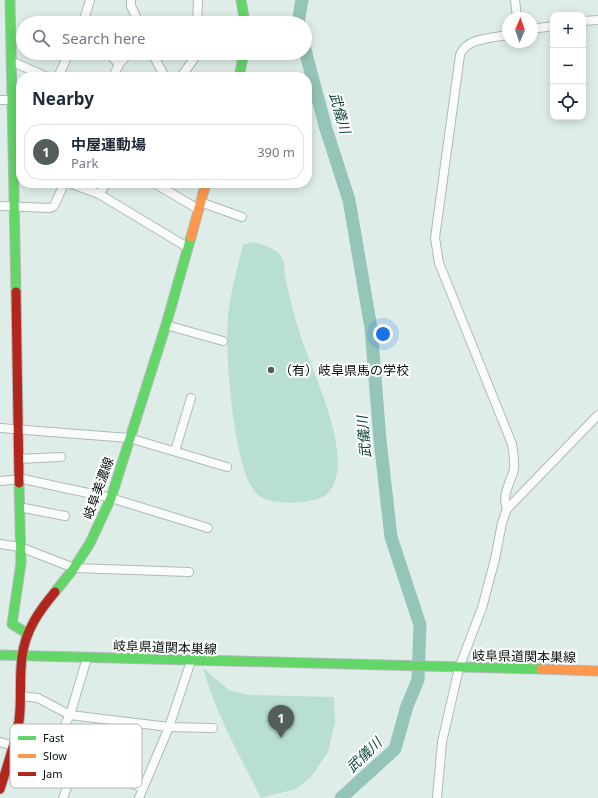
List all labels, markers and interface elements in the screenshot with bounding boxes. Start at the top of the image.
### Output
north arrow [502,12,538,48]
map controls [550,12,586,120]
button: + [550,12,586,48]
search box [16,16,312,60]
icon: search [30,27,52,49]
text: Search here [62,28,145,48]
button: − [550,48,586,84]
button: locate [550,84,586,120]
text: Nearby [32,87,94,110]
water label: 武儀川 [326,90,356,138]
text: 中屋運動場 [71,134,146,154]
text: 1 [42,143,50,161]
text: 390 m [257,143,295,161]
text: Park [71,154,98,172]
your location [373,324,393,344]
place label: （有）岐阜県馬の学校 [279,361,409,379]
marker: （有）岐阜県馬の学校 [266,365,276,375]
water label: 武儀川 [352,413,375,459]
street label: 岐阜美濃線 [78,454,118,522]
street label: 岐阜県道関本巣線 [113,636,217,658]
street label: 岐阜県道関本巣線 [472,646,576,666]
pin: 1 [268,705,294,738]
legend [10,724,142,788]
text: Fast [43,730,64,745]
water label: 武儀川 [342,732,387,776]
text: Slow [43,748,67,763]
text: Jam [42,766,62,781]

